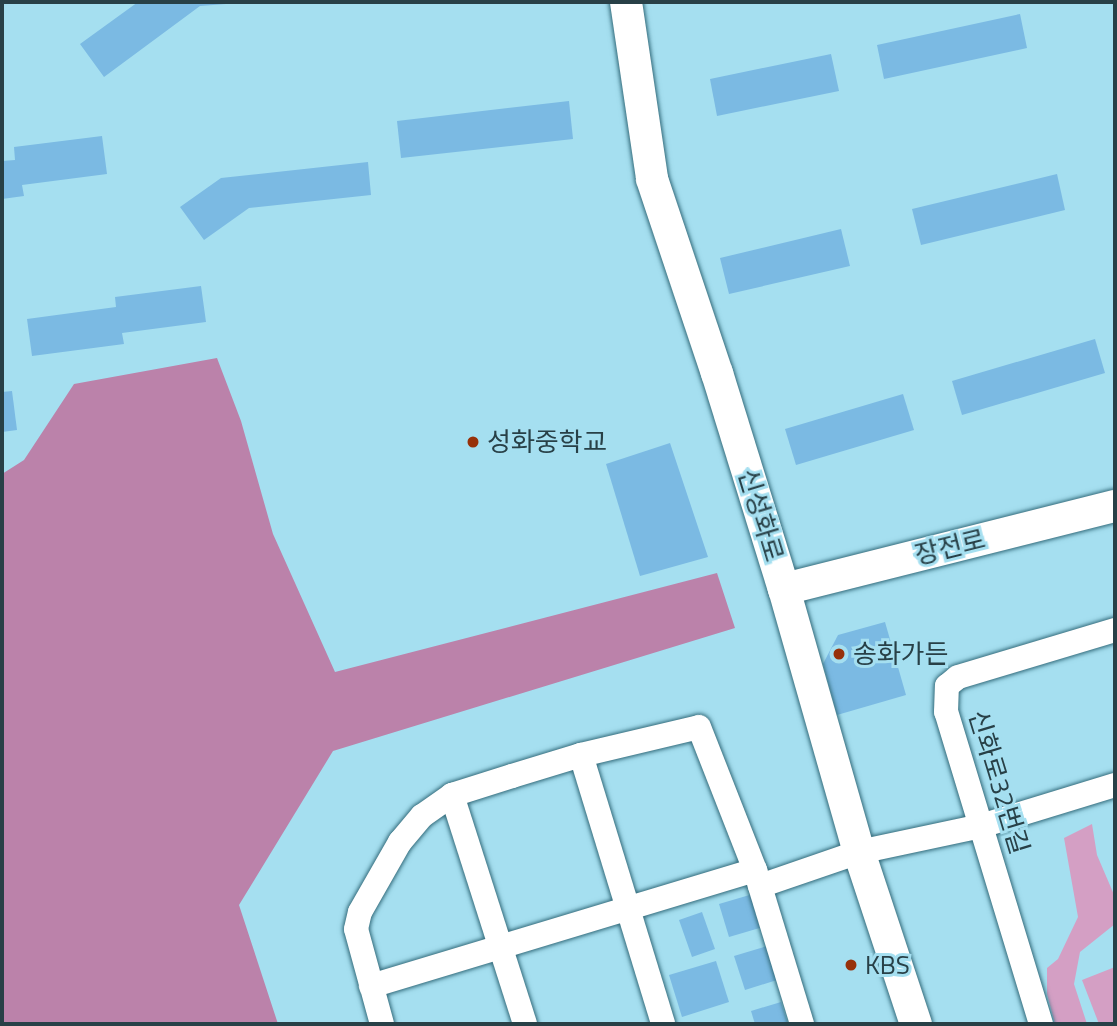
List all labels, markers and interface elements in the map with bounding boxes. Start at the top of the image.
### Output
place label: 성화중학교 [487,426,607,458]
marker: 성화중학교 [465,434,481,450]
street label: 신성화로 [732,465,790,565]
street label: 장전로 [911,523,989,571]
place label: 송화가든 [853,638,949,670]
marker: 송화가든 [831,646,847,662]
street label: 신화로32번길 [962,706,1036,858]
place label: KBS [865,949,910,981]
marker: KBS [843,957,859,973]

